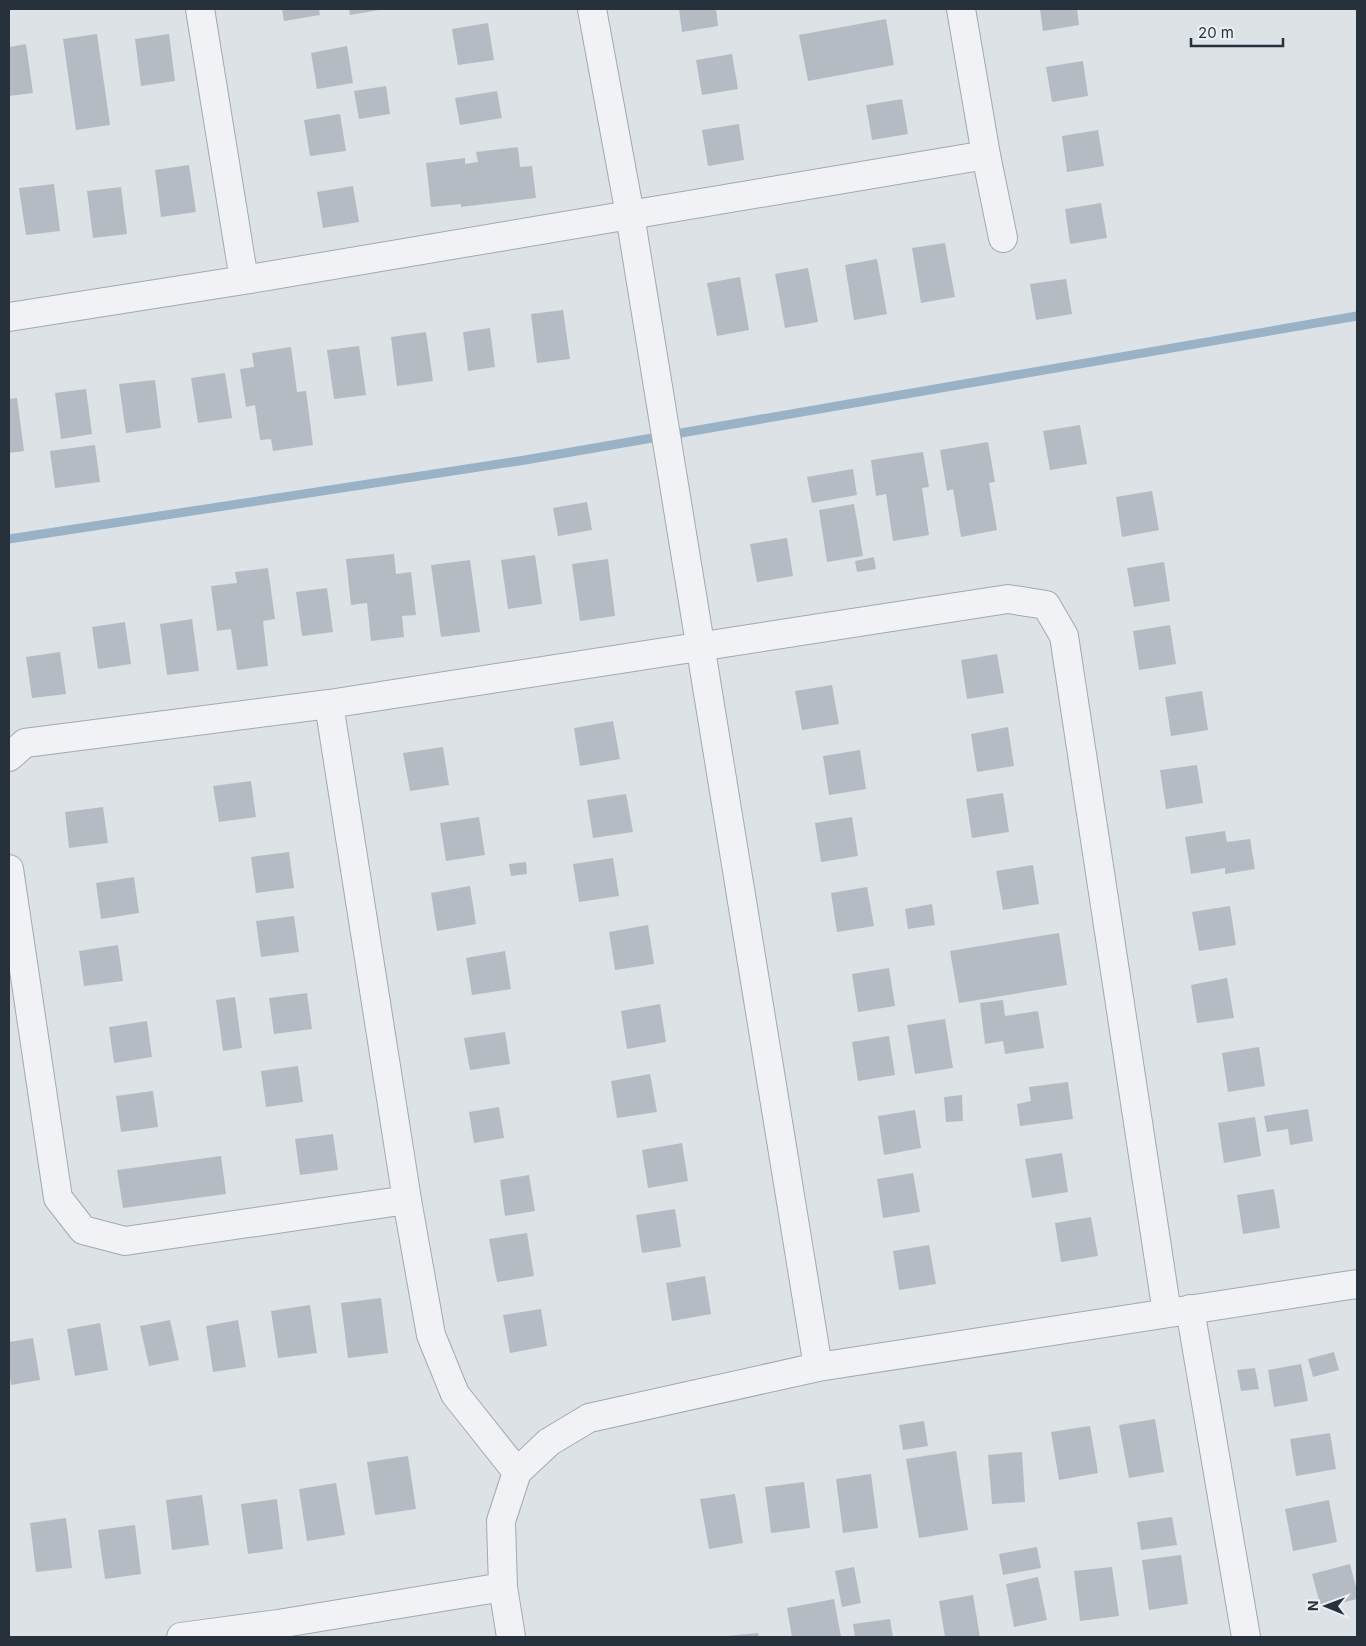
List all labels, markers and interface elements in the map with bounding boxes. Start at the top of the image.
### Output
scale bar [1191,15,1284,47]
text: 20 m [1198,23,1234,42]
north arrow [1301,1581,1351,1631]
text: N [1304,1600,1321,1611]

